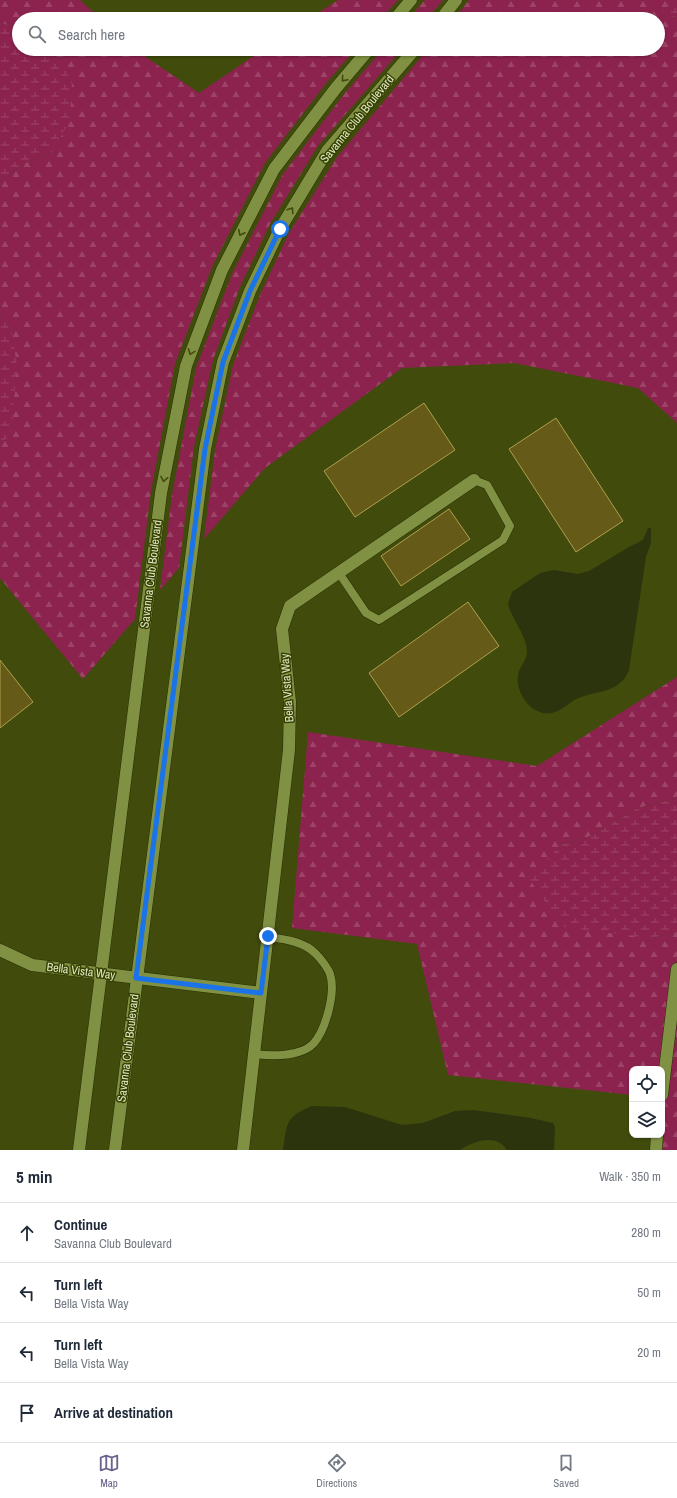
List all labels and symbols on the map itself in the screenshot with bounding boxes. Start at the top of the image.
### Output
street label: Savanna Club Boulevard [317,72,397,166]
one-way arrow [341,74,348,81]
one-way arrow [287,207,294,214]
route start [271,220,289,238]
one-way arrow [238,228,246,236]
one-way arrow [187,349,195,356]
one-way arrow [160,476,169,483]
street label: Savanna Club Boulevard [136,519,166,629]
street label: Bella Vista Way [277,653,297,723]
route end [259,927,277,945]
street label: Bella Vista Way [46,959,116,983]
street label: Savanna Club Boulevard [113,993,143,1103]

